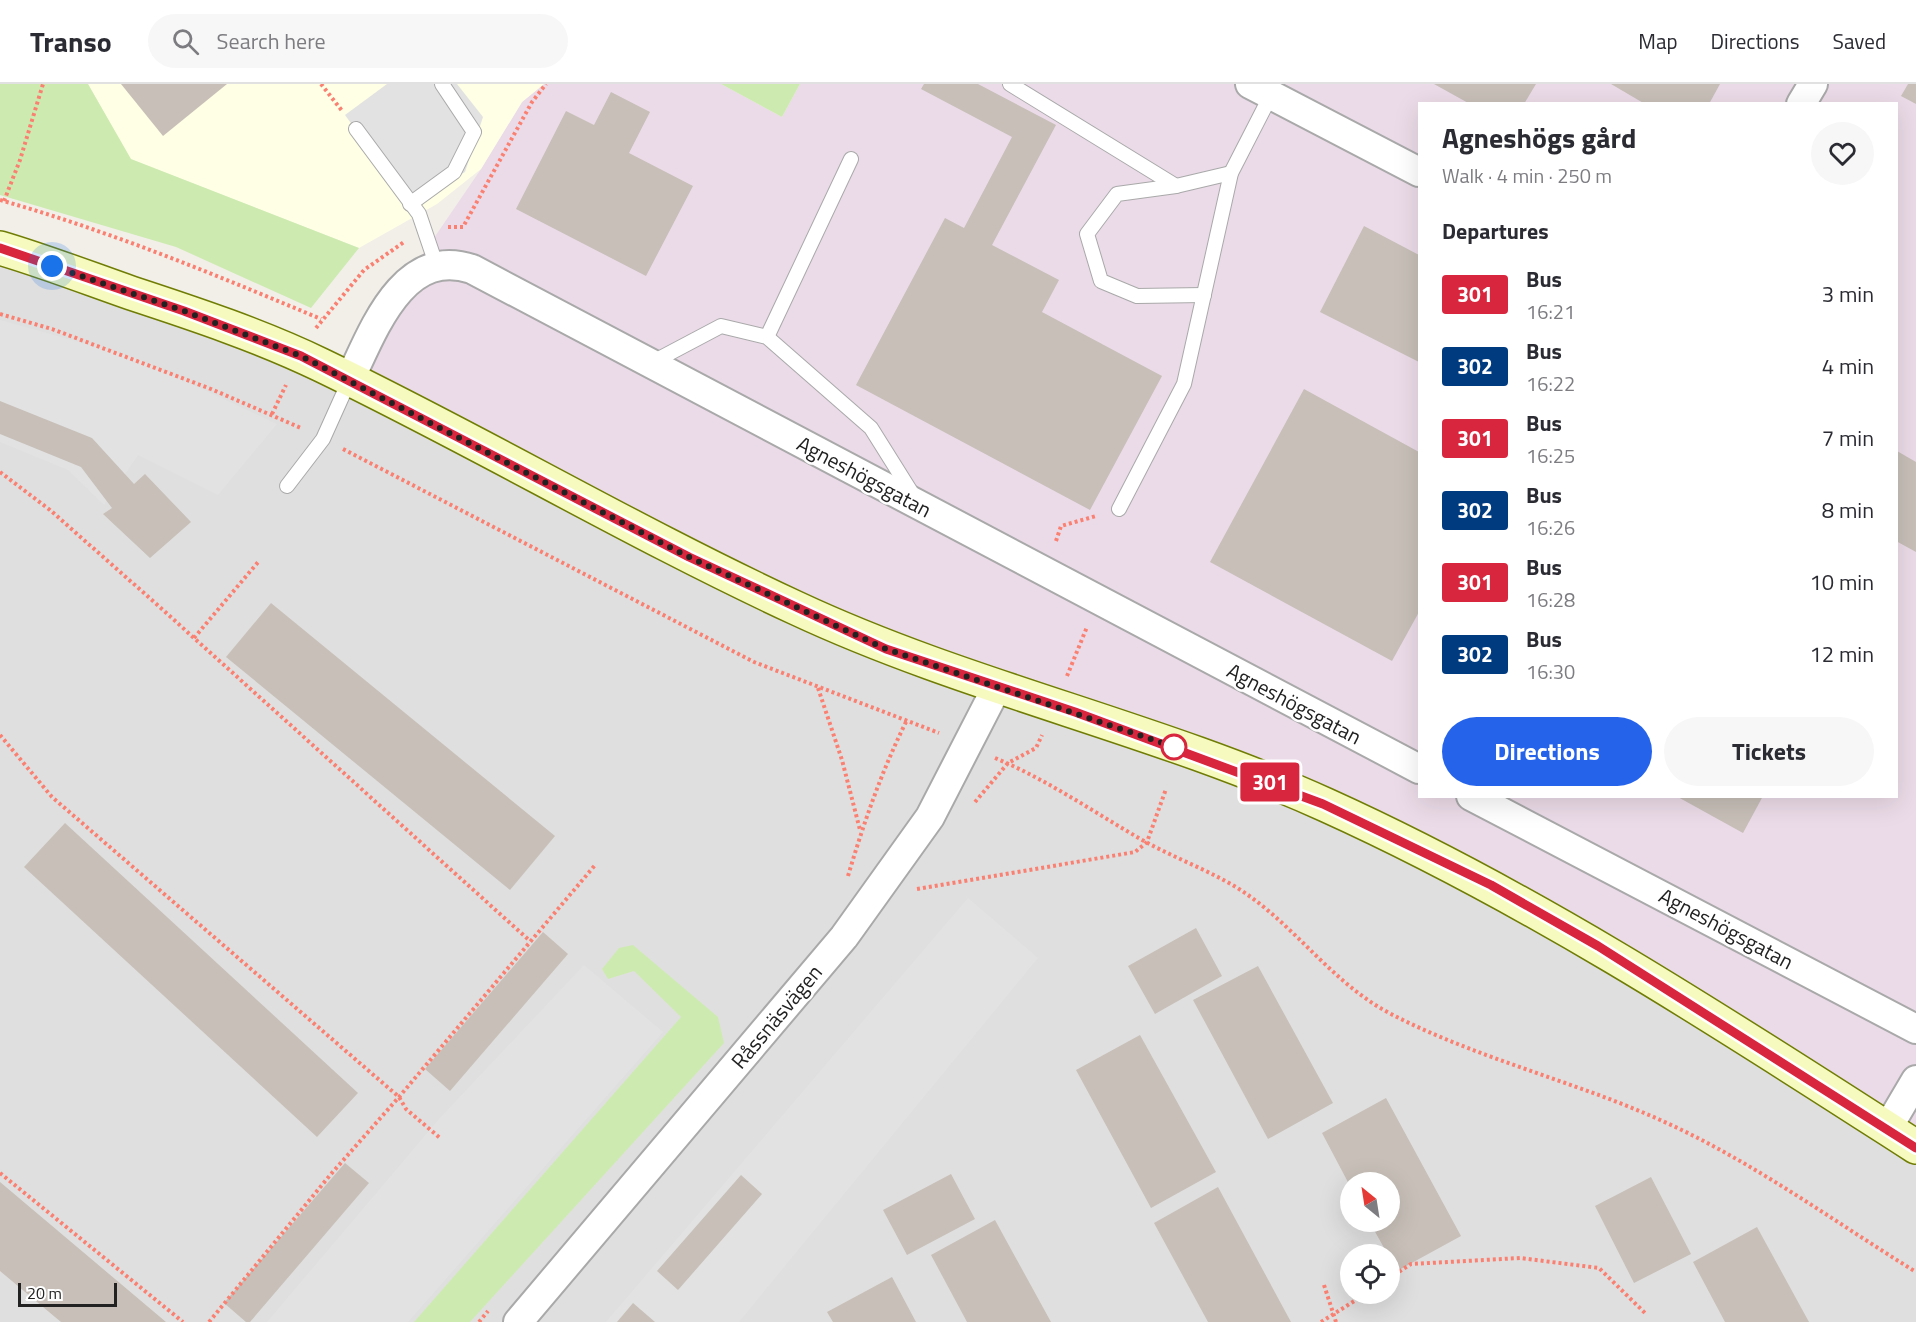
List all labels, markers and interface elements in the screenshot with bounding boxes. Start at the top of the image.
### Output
search box [148,14,568,68]
text: Transo [30,20,112,63]
text: Search here [217,24,326,58]
icon: search [169,25,202,58]
text: Map [1638,25,1678,57]
text: Directions [1711,25,1800,57]
text: Saved [1833,25,1886,57]
text: Agneshögs gård [1442,116,1636,159]
button: heart [1811,122,1874,185]
text: Walk · 4 min · 250 m [1442,160,1612,191]
text: Departures [1442,214,1549,248]
your location [37,251,67,281]
text: Bus [1526,262,1562,296]
text: 3 min [1822,277,1874,311]
text: 301 [1457,278,1493,310]
text: 16:21 [1526,296,1575,327]
text: Bus [1526,334,1562,368]
text: 4 min [1822,349,1874,383]
text: 302 [1457,350,1493,382]
text: 16:22 [1526,368,1575,399]
text: Bus [1526,406,1562,440]
text: 7 min [1822,421,1874,455]
text: 301 [1457,422,1493,454]
street label: Agneshögsgatan [792,427,937,525]
text: 16:25 [1526,440,1575,471]
text: Bus [1526,478,1562,512]
text: 8 min [1822,493,1874,527]
text: 302 [1457,494,1493,526]
text: 16:26 [1526,512,1575,543]
text: Bus [1526,550,1562,584]
text: 10 min [1809,565,1874,599]
text: 301 [1457,566,1493,598]
text: 16:28 [1526,584,1575,615]
text: Bus [1526,622,1562,656]
text: 12 min [1809,637,1874,671]
text: 302 [1457,638,1493,670]
street label: Agneshögsgatan [1222,654,1367,752]
text: 16:30 [1526,656,1575,687]
button: Directions [1442,717,1652,786]
button: Tickets [1664,717,1874,786]
unlabelled marker [1161,734,1187,760]
line badge: 301 [1236,762,1304,802]
text: 301 [1252,766,1288,798]
street label: Agneshögsgatan [1654,879,1799,977]
street label: Råssnäsvägen [723,957,829,1075]
north arrow [1340,1172,1400,1232]
map controls [1340,1172,1400,1304]
button: locate [1340,1244,1400,1304]
scale bar [18,1280,117,1308]
text: 20 m [27,1281,62,1305]

